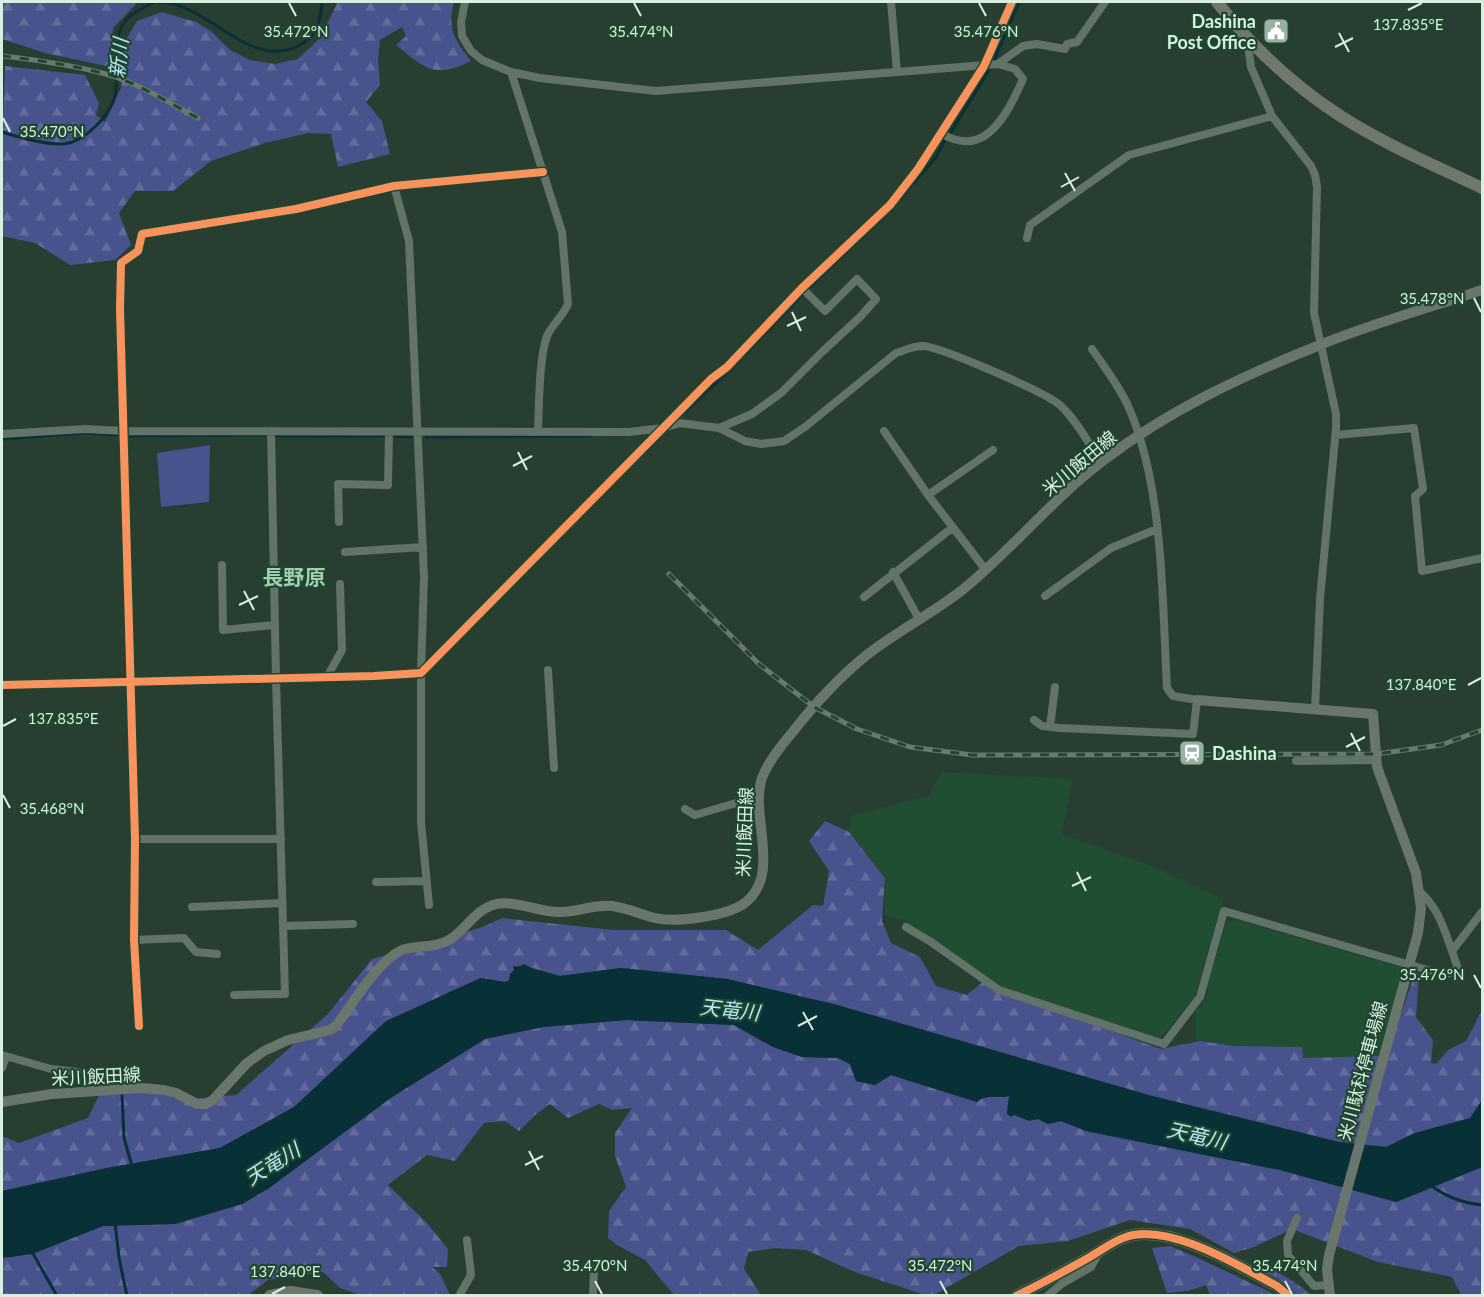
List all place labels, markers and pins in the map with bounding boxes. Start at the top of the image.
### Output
place label: Dashina Post Office [1167,10,1256,53]
public building icon: Dashina Post Office [1261,16,1291,46]
station icon: Dashina [1177,738,1207,768]
place label: Dashina [1212,742,1277,764]

